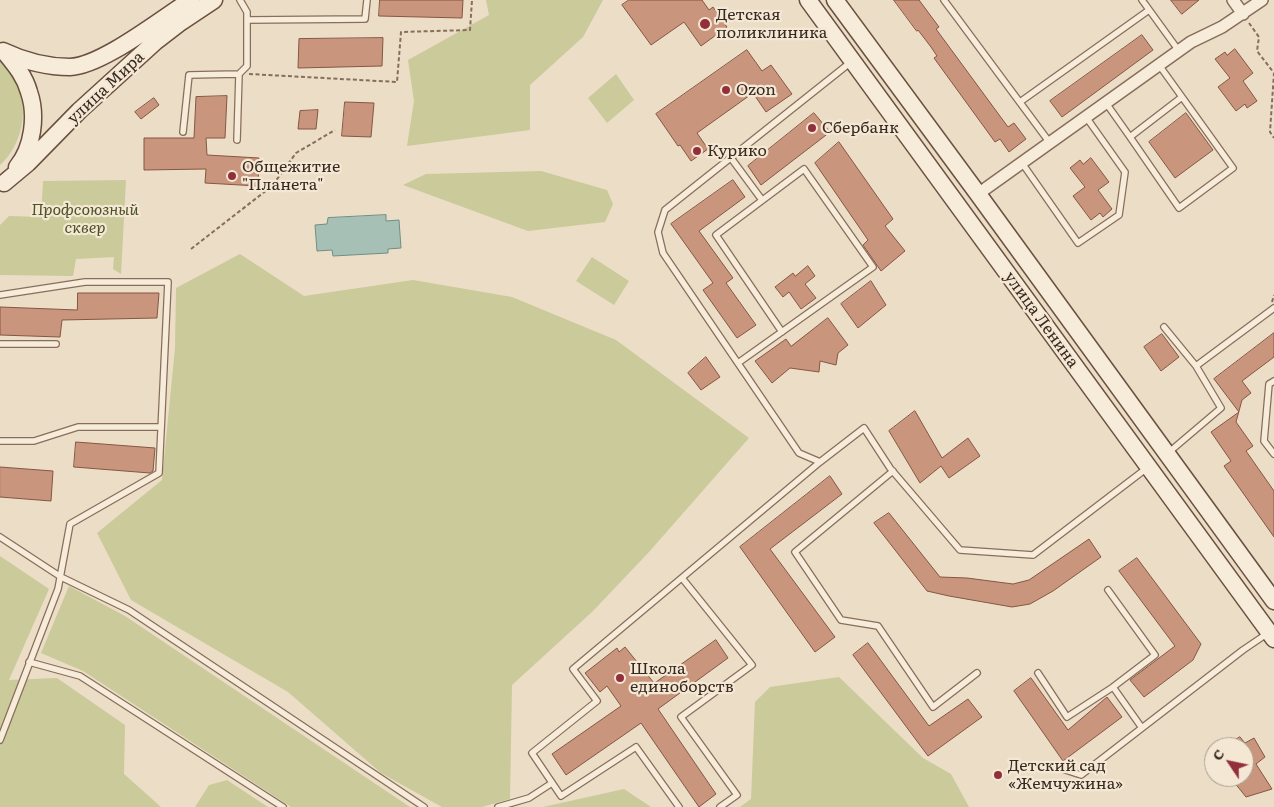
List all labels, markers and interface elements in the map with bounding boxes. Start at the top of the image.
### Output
place label: Детская поликлиника [716,5,827,43]
marker: Детская поликлиника [698,17,712,31]
street label: улица Мира [64,48,148,128]
place label: Ozon [736,80,776,100]
marker: Ozon [720,84,732,96]
place label: Сбербанк [822,118,899,138]
marker: Сбербанк [806,122,818,134]
place label: Курико [707,141,767,161]
marker: Курико [691,145,703,157]
place label: Общежитие "Планета" [242,157,340,195]
marker: Общежитие "Планета" [226,170,238,182]
park label: Профсоюзный сквер [31,200,139,238]
street label: улица Ленина [1000,268,1082,372]
place label: Школа единоборств [630,659,734,697]
marker: Школа единоборств [614,672,626,684]
north arrow [1204,737,1254,787]
text: С [1206,744,1228,764]
place label: Детский сад «Жемчужина» [1008,756,1123,794]
marker: Детский сад «Жемчужина» [992,769,1004,781]

